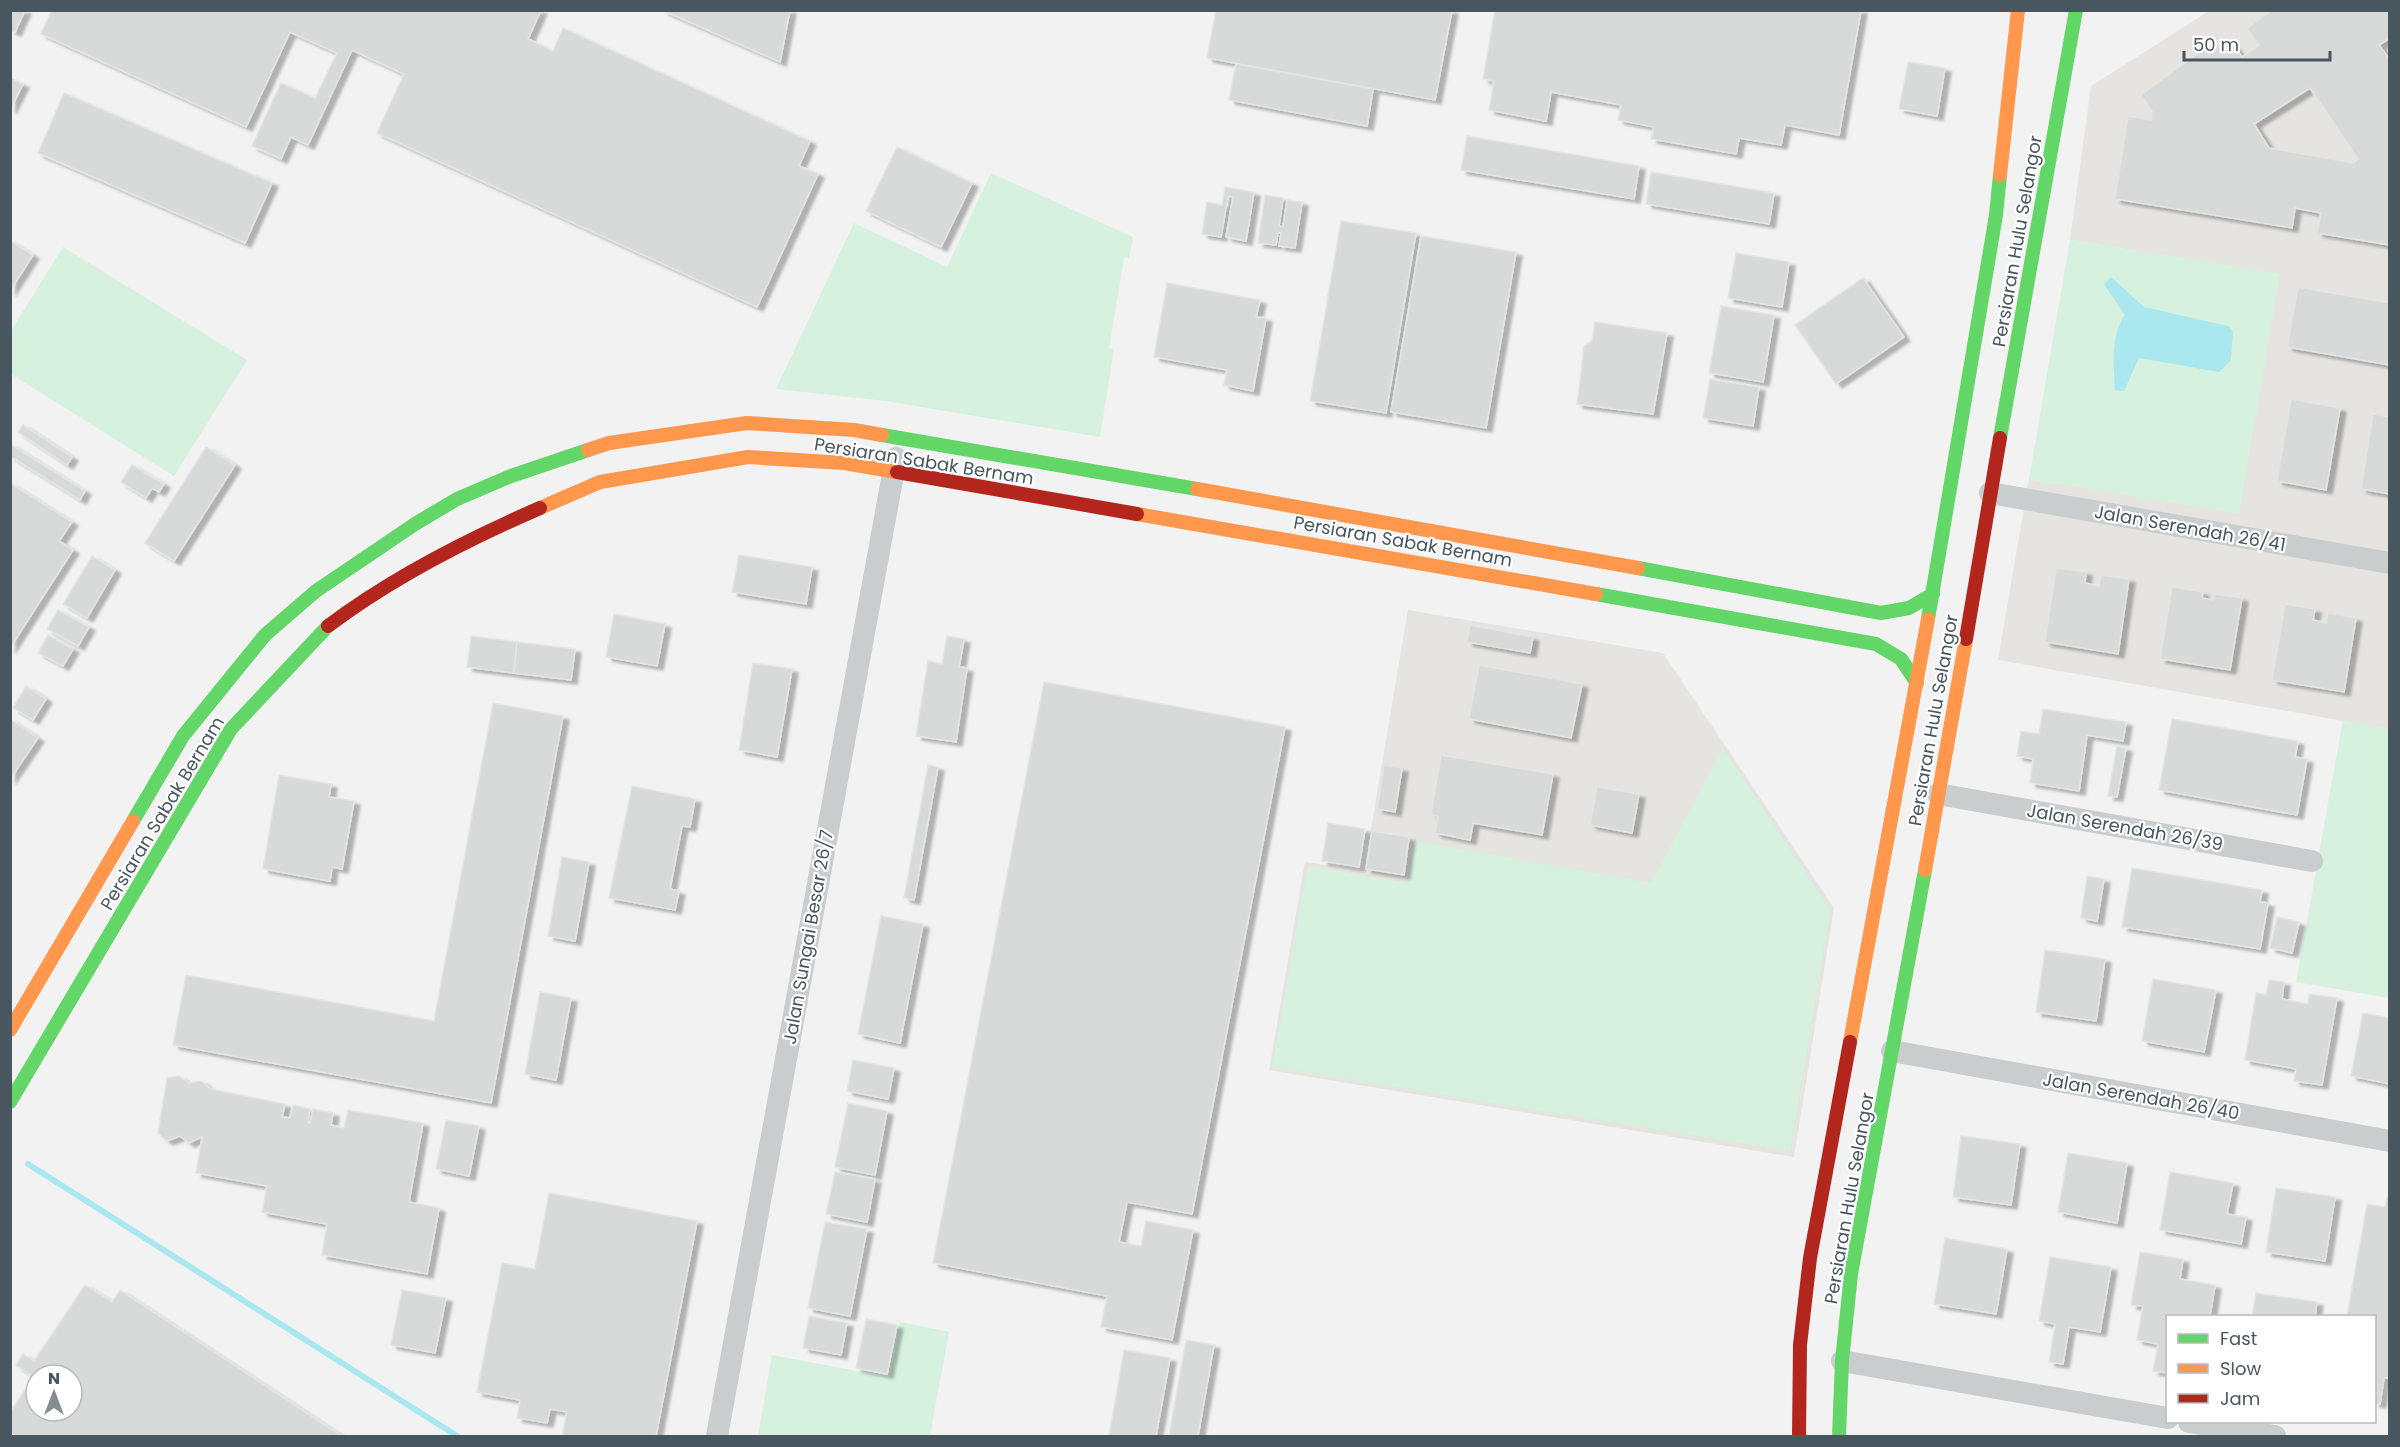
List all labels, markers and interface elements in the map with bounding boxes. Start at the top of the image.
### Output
scale bar [2184,24,2330,62]
text: 50 m [2193,32,2239,57]
street label: Persiaran Hulu Selangor [1986,133,2048,349]
street label: Persiaran Sabak Bernam [813,431,1035,491]
street label: Jalan Serendah 26/41 [2092,499,2288,557]
street label: Persiaran Sabak Bernam [1292,509,1514,573]
street label: Persiaran Hulu Selangor [1902,612,1964,828]
street label: Persiaran Sabak Bernam [94,712,230,914]
street label: Jalan Serendah 26/39 [2025,797,2225,857]
street label: Jalan Sungai Besar 26/7 [777,828,839,1046]
street label: Jalan Serendah 26/40 [2041,1066,2241,1126]
street label: Persiaran Hulu Selangor [1818,1090,1880,1306]
legend [2166,1315,2376,1423]
text: Fast [2220,1326,2257,1351]
text: Slow [2220,1356,2262,1381]
north arrow [24,1363,84,1423]
text: N [48,1367,60,1390]
text: Jam [2220,1386,2260,1411]

